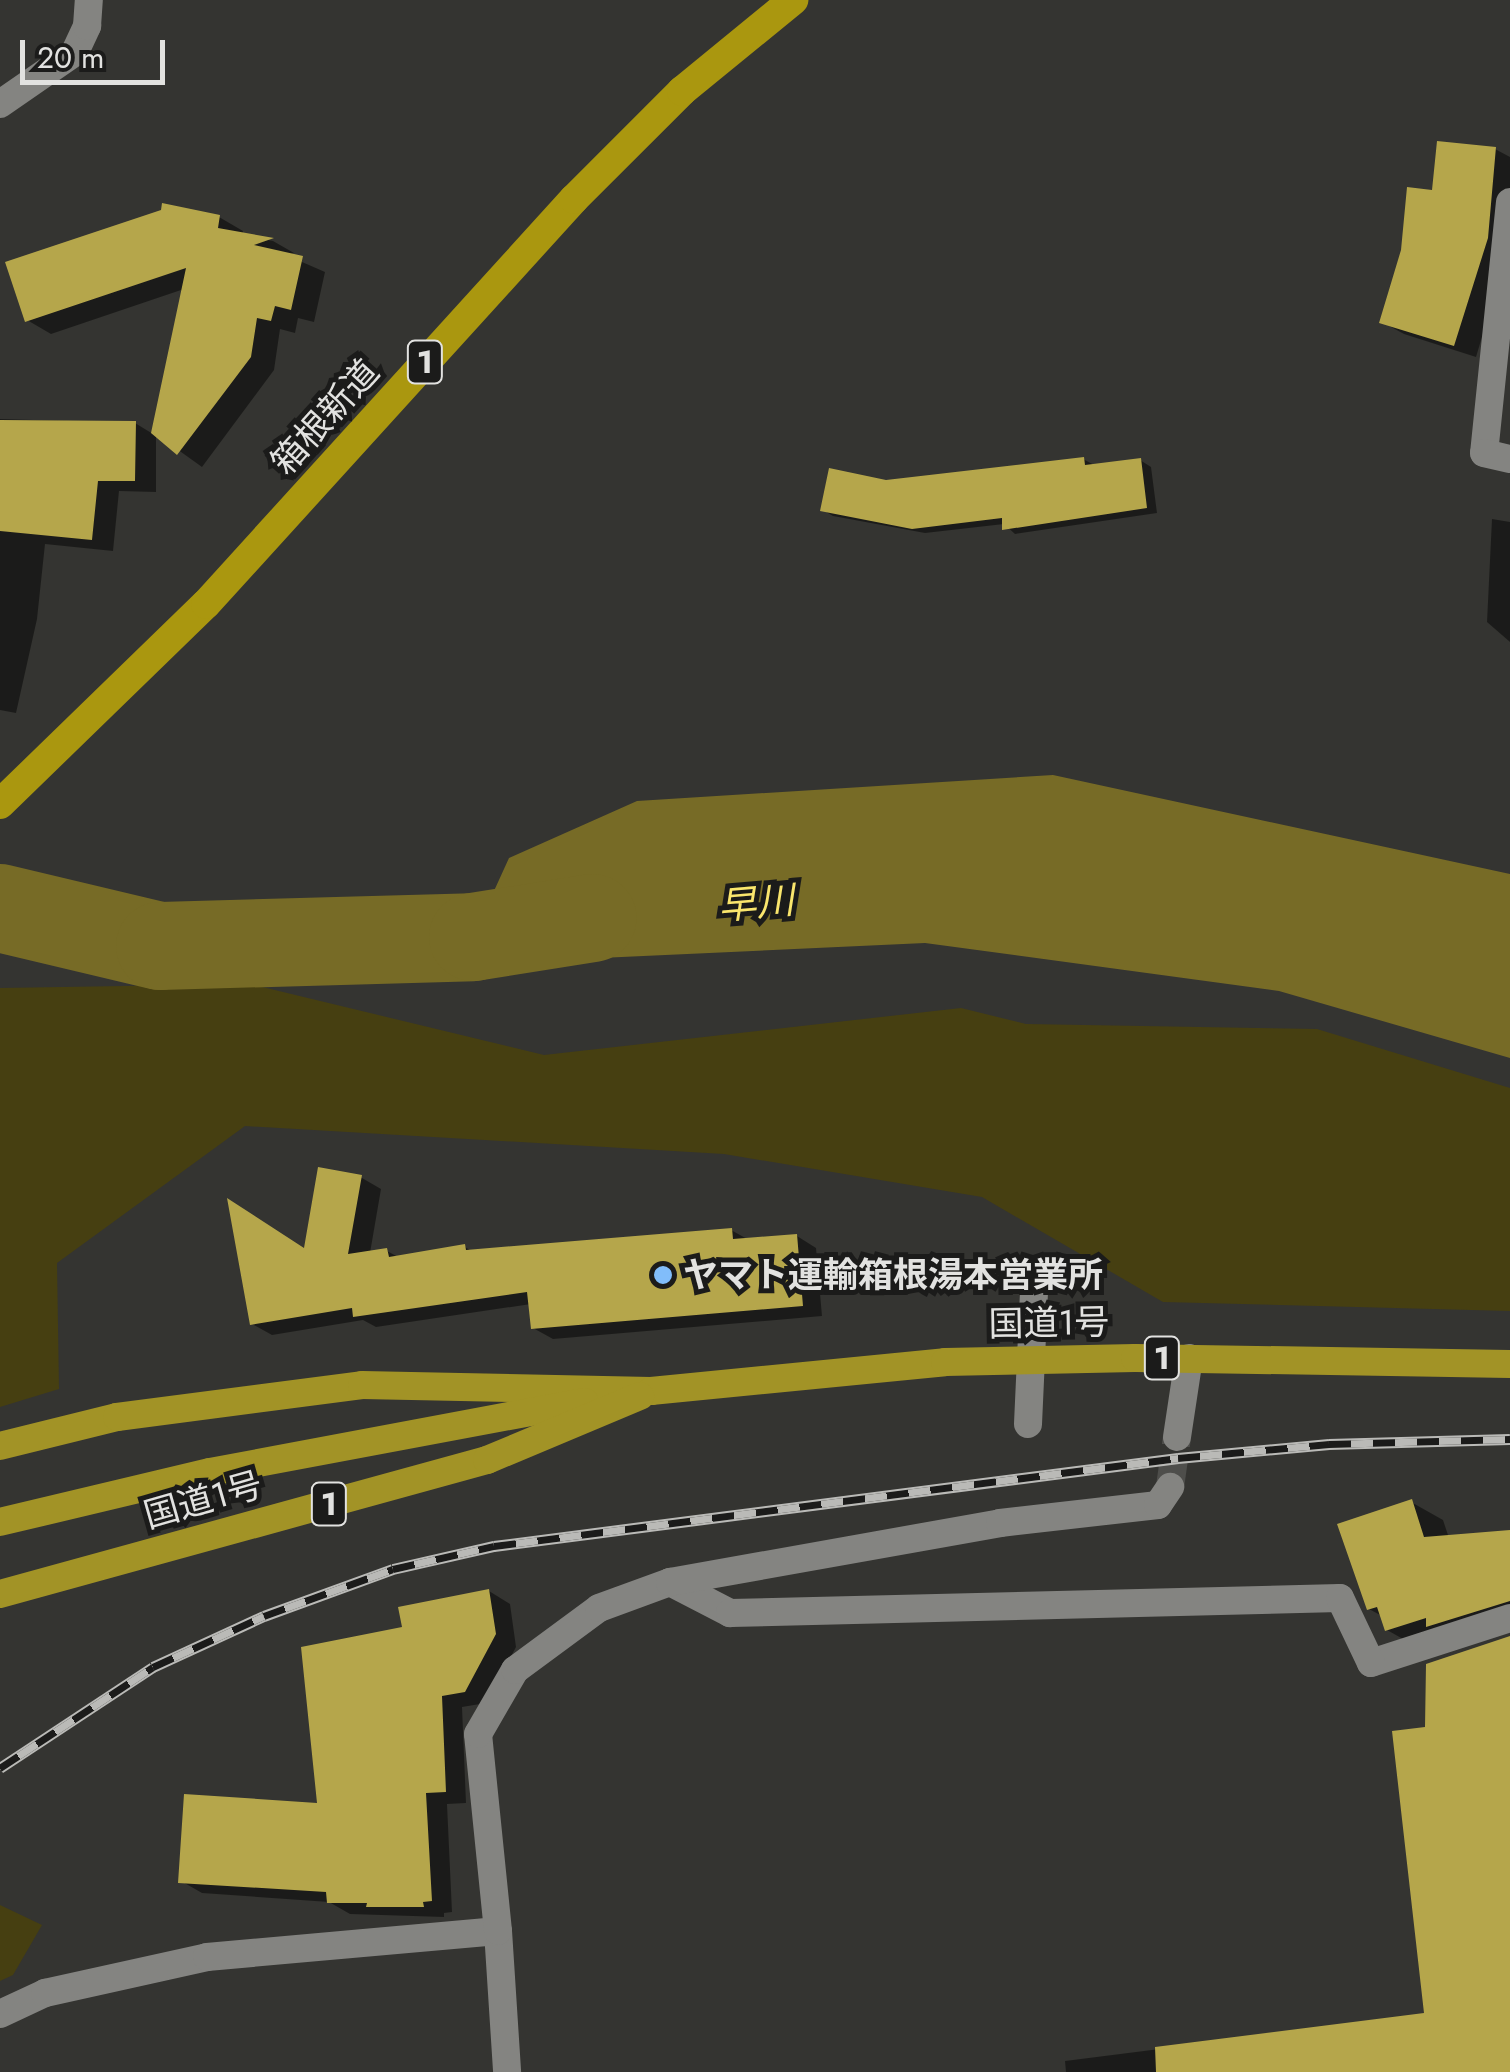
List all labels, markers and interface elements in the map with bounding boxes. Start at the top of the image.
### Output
scale bar [25,20,170,82]
text: 20 m [37,36,104,79]
road number: 1 [405,335,445,389]
street label: 箱根新道 [263,351,387,483]
water label: 早川 [716,877,796,929]
place label: ヤマト運輸箱根湯本営業所 [683,1254,1103,1296]
marker: ヤマト運輸箱根湯本営業所 [652,1264,674,1286]
street label: 国道1号 [988,1301,1110,1345]
road number: 1 [1142,1331,1182,1385]
street label: 国道1号 [139,1463,267,1537]
road number: 1 [309,1477,349,1531]

